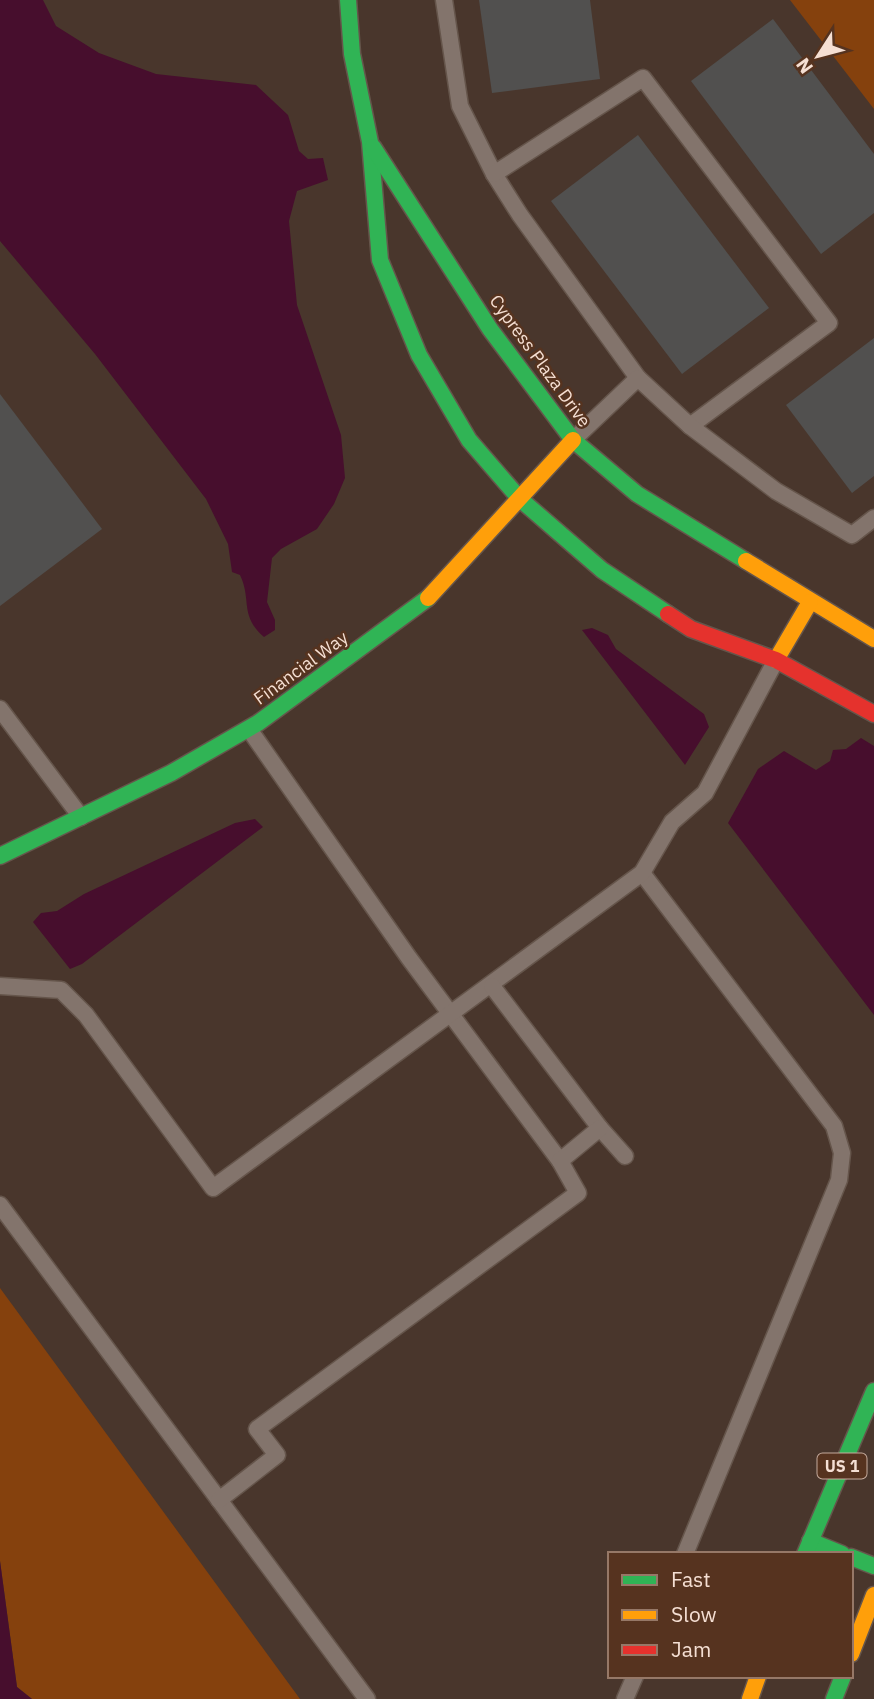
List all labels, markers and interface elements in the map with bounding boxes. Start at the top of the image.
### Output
north arrow [783,21,853,91]
text: N [790,53,818,79]
street label: Cypress Plaza Drive [485,290,596,432]
street label: Financial Way [249,626,352,710]
road number: US 1 [818,1454,866,1478]
legend [608,1552,853,1678]
text: Fast [671,1565,711,1593]
text: Slow [671,1600,717,1628]
text: Jam [671,1635,711,1663]

